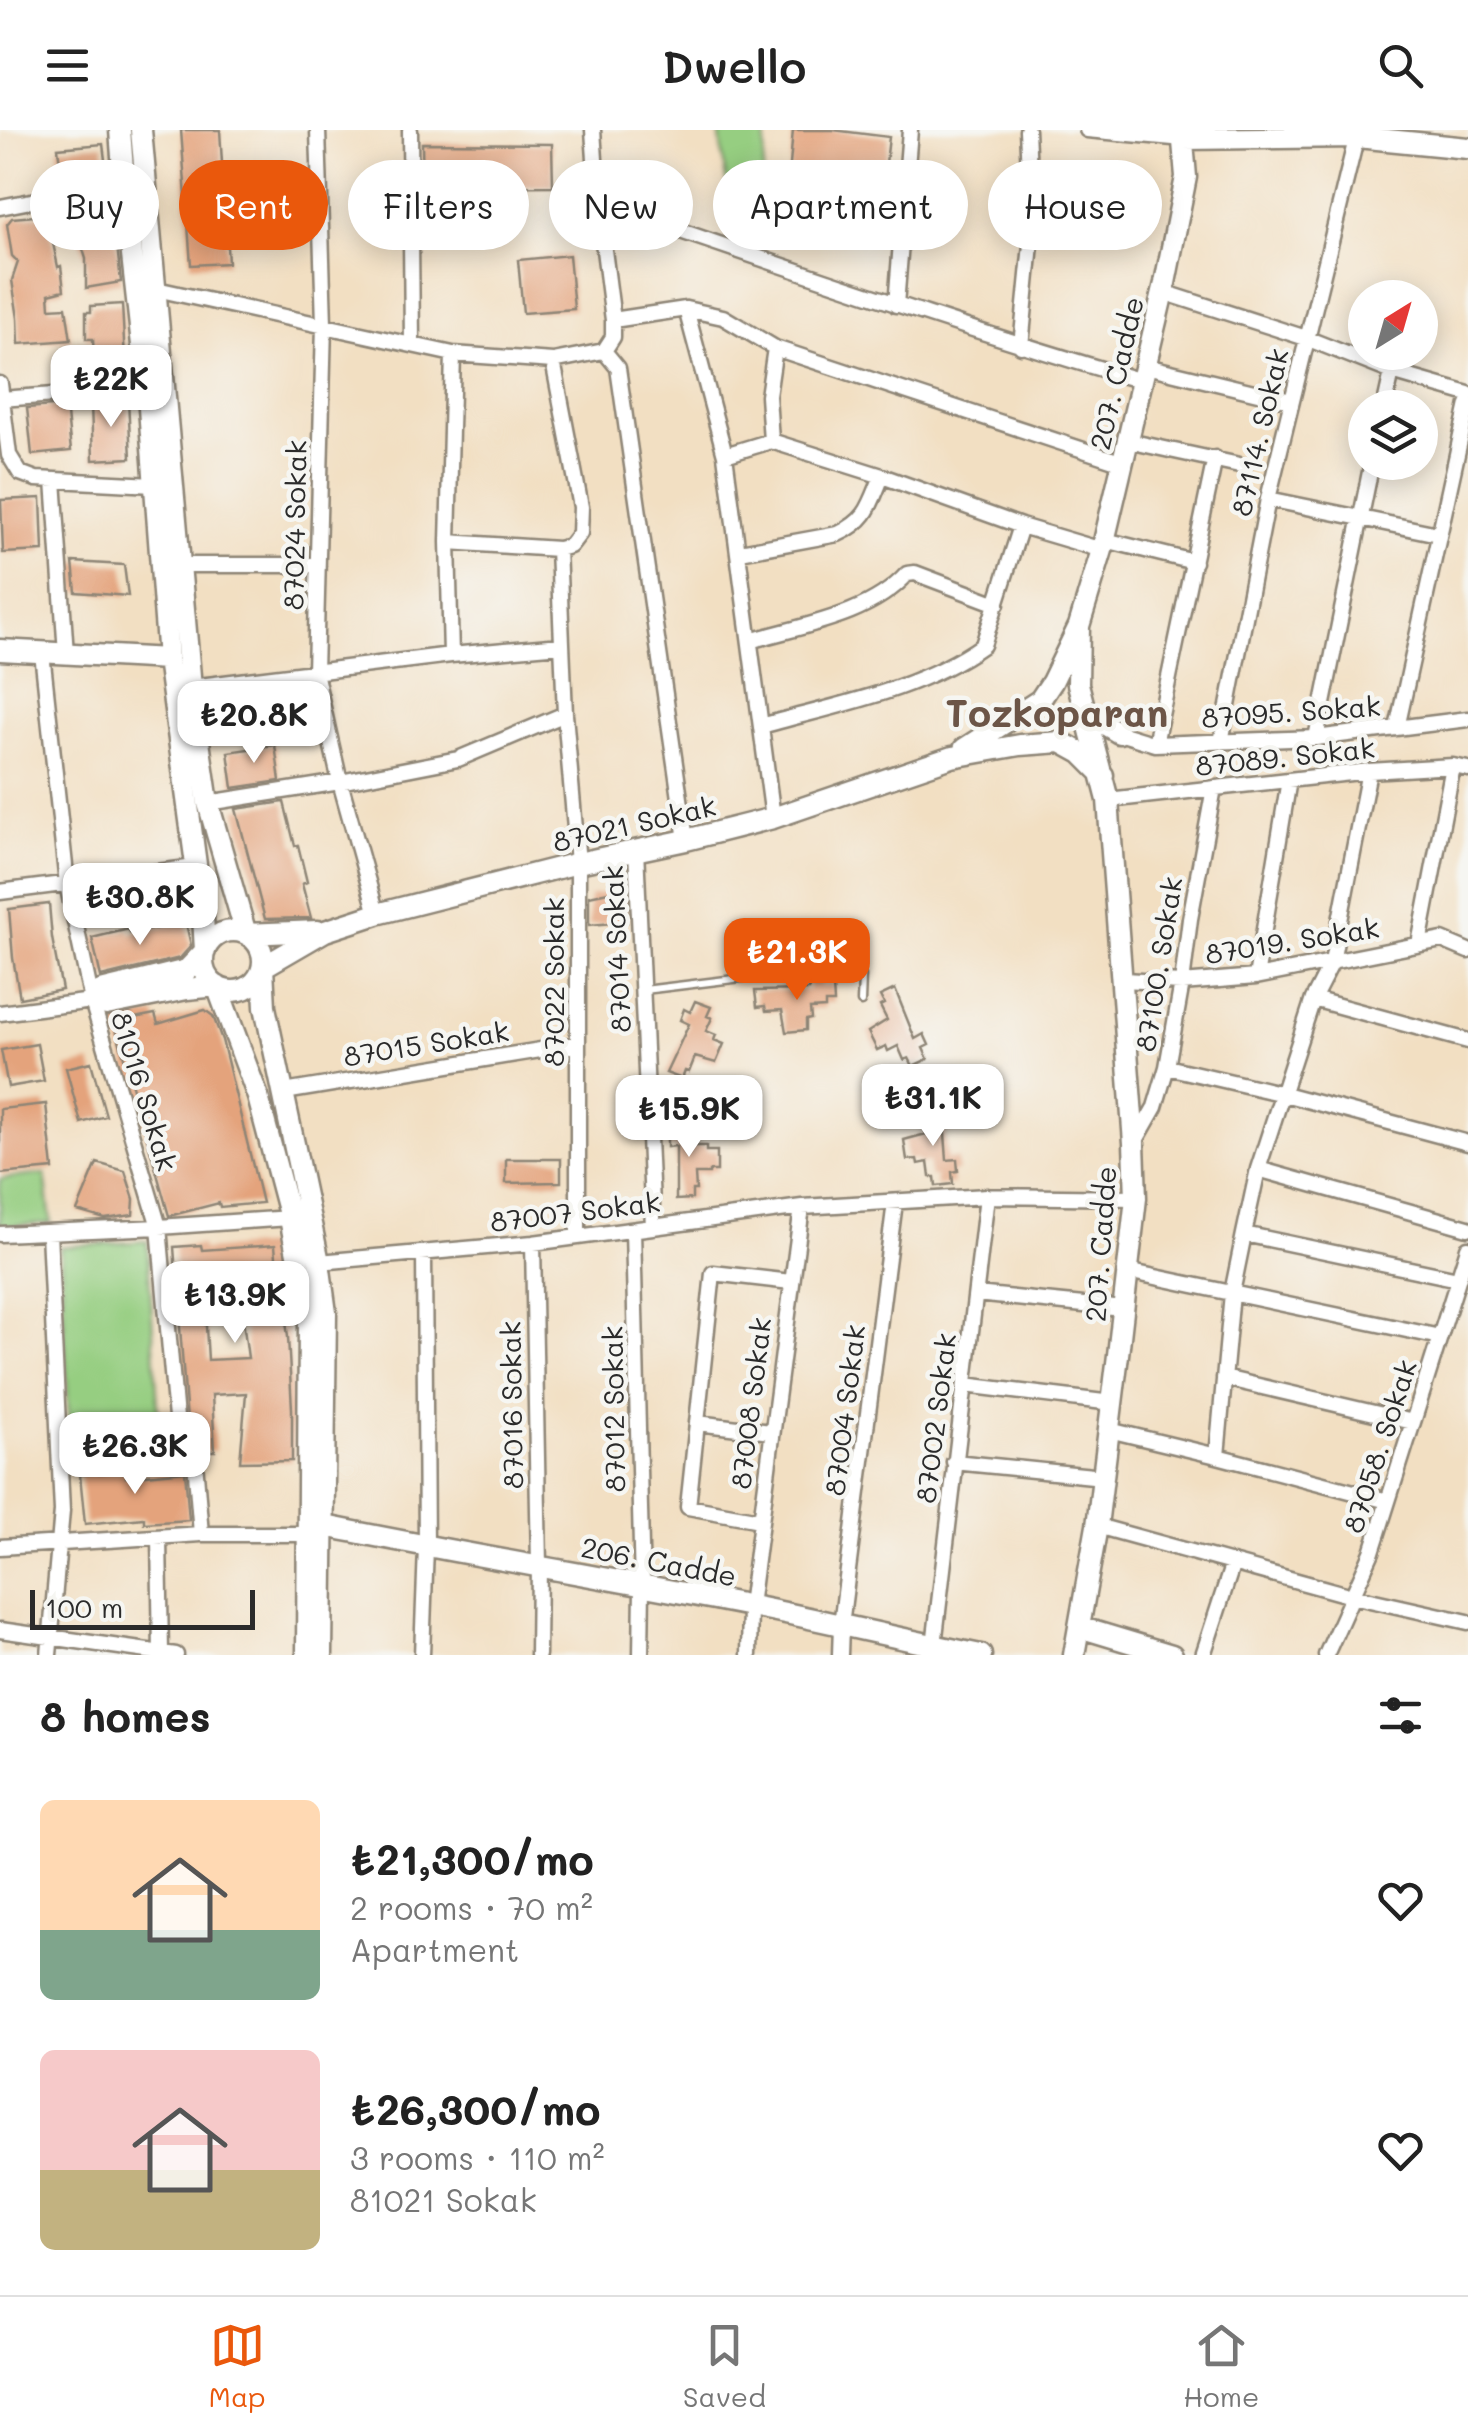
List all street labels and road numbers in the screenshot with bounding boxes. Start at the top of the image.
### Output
street label: 207. Cadde [1081,293,1151,453]
street label: 87114. Sokak [1222,345,1296,519]
street label: 87024 Sokak [275,440,313,610]
street label: 87095. Sokak [1200,687,1382,735]
street label: 87089. Sokak [1194,729,1376,783]
street label: 87021 Sokak [549,787,719,859]
street label: 87014 Sokak [594,865,638,1033]
street label: 87100. Sokak [1126,874,1190,1054]
street label: 87022 Sokak [535,897,571,1067]
street label: 87019. Sokak [1202,908,1382,972]
street label: 81016 Sokak [104,1007,186,1175]
street label: 87015 Sokak [341,1012,511,1074]
street label: 207. Cadde [1077,1165,1123,1323]
street label: 87007 Sokak [488,1183,662,1239]
street label: 87008 Sokak [722,1315,778,1491]
street label: 87016 Sokak [492,1321,530,1489]
street label: 87004 Sokak [816,1322,872,1498]
street label: 87012 Sokak [594,1325,632,1493]
street label: 87002 Sokak [907,1331,963,1505]
street label: 87058. Sokak [1334,1355,1424,1537]
street label: 206. Cadde [578,1528,740,1594]

